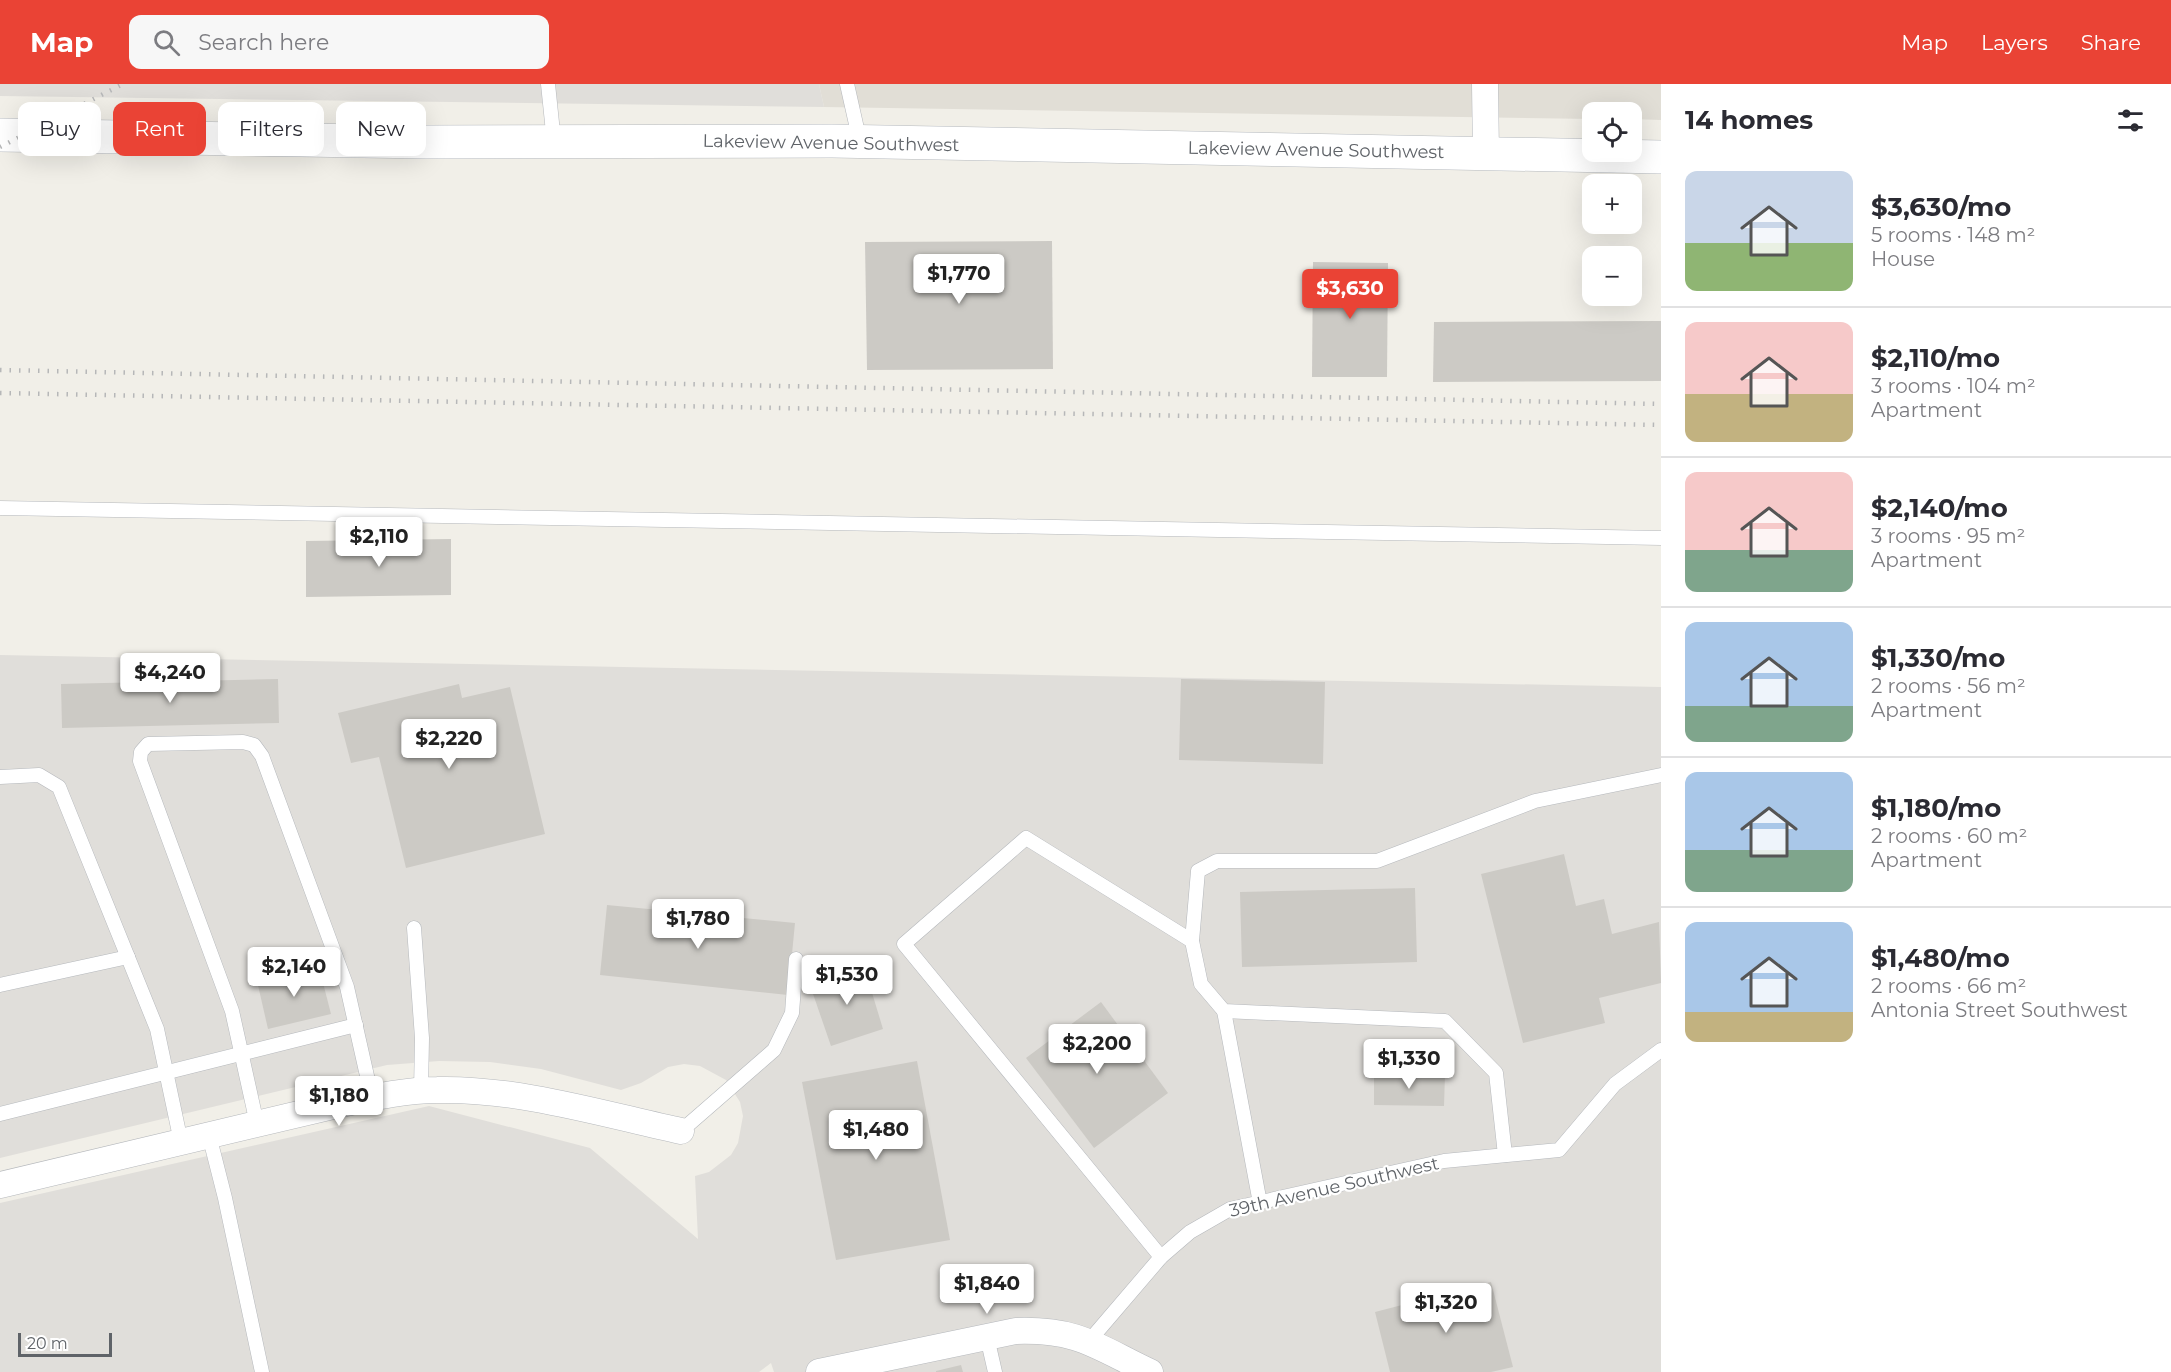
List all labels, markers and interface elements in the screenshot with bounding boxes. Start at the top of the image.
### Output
search box [129,15,549,69]
text: Map [30,25,93,59]
icon: search [150,26,183,59]
text: Search here [198,29,329,56]
text: Map [1901,30,1948,55]
text: Layers [1981,30,2048,55]
text: Share [2081,30,2141,55]
chip: Buy [18,102,101,156]
chip: Rent [113,102,206,156]
chip: Filters [218,102,324,156]
chip: New [336,102,426,156]
map controls [1582,102,1642,306]
button: locate [1582,102,1642,162]
text: 14 homes [1685,104,1813,136]
icon: filters [2114,104,2147,137]
street label: Lakeview Avenue Southwest [702,130,960,156]
street label: Lakeview Avenue Southwest [1187,137,1445,163]
button: + [1582,174,1642,234]
text: $3,630/mo [1871,191,2011,223]
icon: home [1733,195,1805,267]
text: 5 rooms · 148 m² [1871,223,2035,247]
button: − [1582,246,1642,306]
text: House [1871,247,1935,271]
pin: $1,770 [910,254,1008,305]
text: $1,770 [927,261,991,285]
pin: $3,630 [1301,269,1399,320]
text: $3,630 [1316,276,1384,300]
text: $2,110/mo [1871,342,2000,374]
icon: home [1733,346,1805,418]
text: 3 rooms · 104 m² [1871,374,2036,398]
text: Apartment [1871,398,1982,422]
text: $2,140/mo [1871,492,2008,524]
icon: home [1733,496,1805,568]
pin: $2,110 [330,517,428,568]
text: $2,110 [350,524,408,548]
text: 3 rooms · 95 m² [1871,524,2025,548]
text: Apartment [1871,548,1982,572]
text: $1,330/mo [1871,642,2005,674]
icon: home [1733,646,1805,718]
pin: $4,240 [121,653,219,704]
text: $4,240 [134,660,206,684]
text: 2 rooms · 56 m² [1871,674,2026,698]
text: Apartment [1871,698,1982,722]
pin: $2,220 [400,719,498,770]
text: $2,220 [415,726,483,750]
text: $1,180/mo [1871,792,2001,824]
icon: home [1733,796,1805,868]
text: 2 rooms · 60 m² [1871,824,2027,848]
text: Apartment [1871,848,1982,872]
pin: $1,780 [649,899,747,950]
text: $1,780 [666,906,730,930]
text: $1,480/mo [1871,942,2010,974]
icon: home [1733,946,1805,1018]
pin: $2,140 [245,947,343,998]
text: $2,140 [262,954,326,978]
pin: $1,530 [798,955,896,1006]
text: $1,530 [816,962,878,986]
text: 2 rooms · 66 m² [1871,974,2026,998]
text: Antonia Street Southwest [1871,998,2128,1022]
pin: $2,200 [1048,1024,1146,1075]
text: $2,200 [1062,1031,1132,1055]
pin: $1,330 [1360,1039,1458,1090]
text: $1,330 [1378,1046,1441,1070]
pin: $1,180 [290,1076,388,1127]
text: $1,180 [309,1083,369,1107]
pin: $1,480 [827,1110,925,1161]
text: $1,480 [843,1117,909,1141]
street label: 39th Avenue Southwest [1227,1152,1441,1222]
pin: $1,840 [938,1264,1036,1315]
text: $1,840 [954,1271,1020,1295]
pin: $1,320 [1397,1283,1495,1334]
text: $1,320 [1415,1290,1477,1314]
scale bar [18,1330,112,1358]
text: 20 m [27,1334,68,1353]

